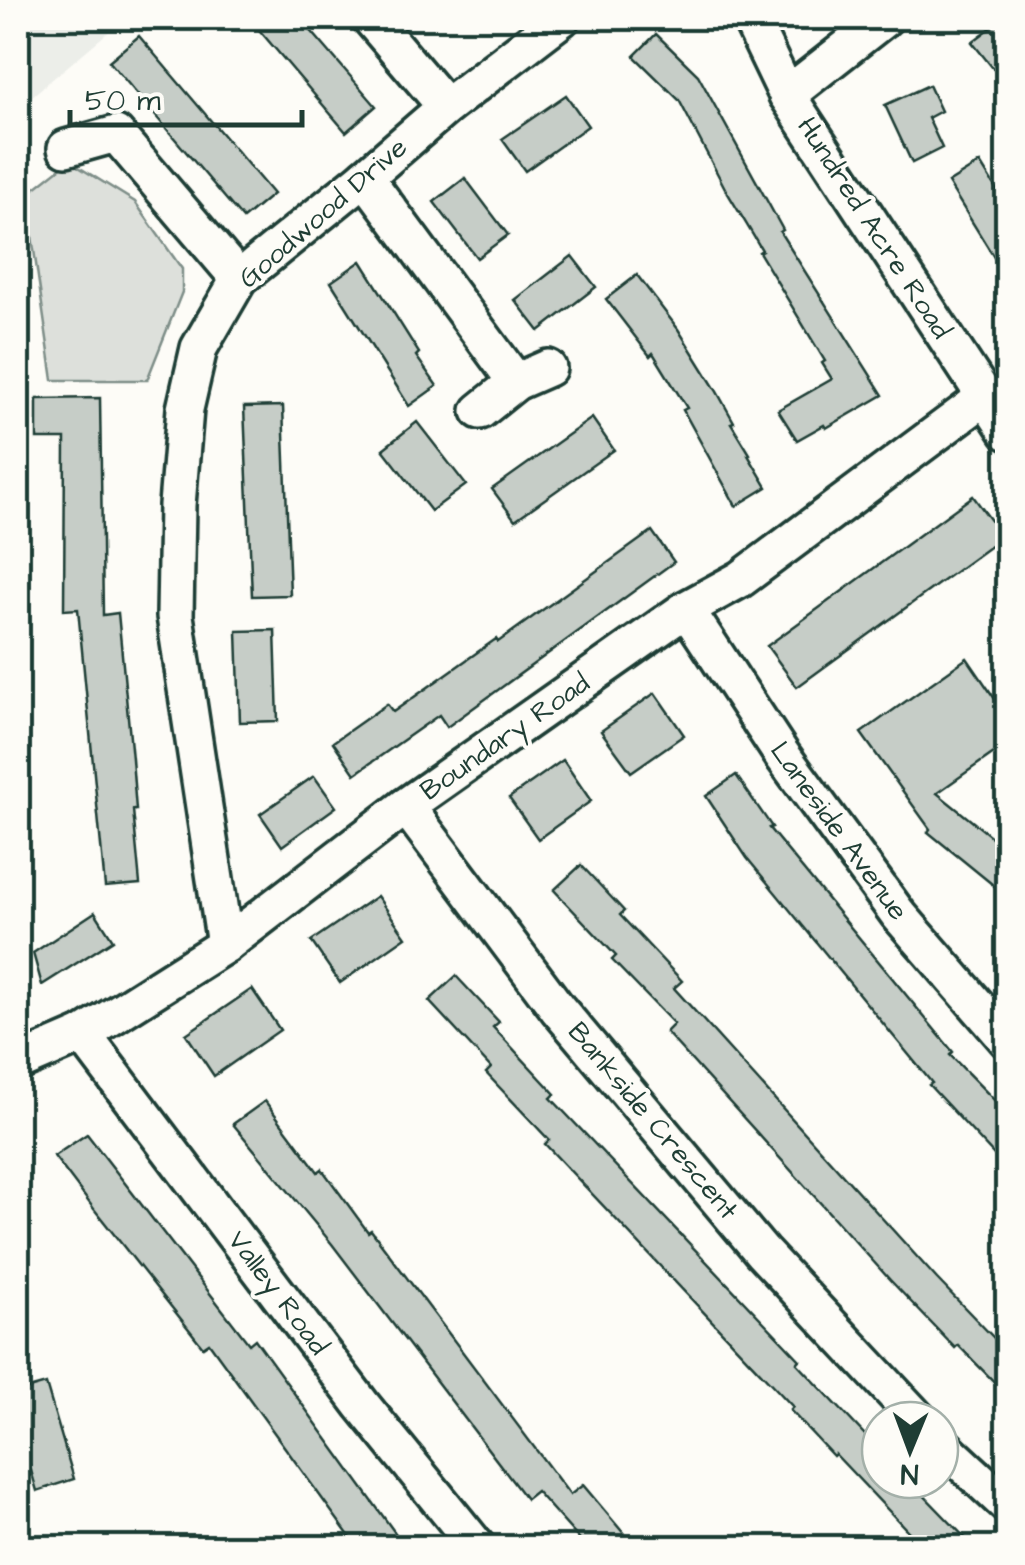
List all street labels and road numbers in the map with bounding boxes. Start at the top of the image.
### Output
street label: Hundred Acre Road [788,109,960,347]
street label: Goodwood Drive [230,129,416,297]
street label: Boundary Road [412,664,599,812]
street label: Laneside Avenue [761,733,917,929]
street label: Bankside Crescent [559,1014,748,1229]
street label: Valley Road [217,1223,338,1365]

